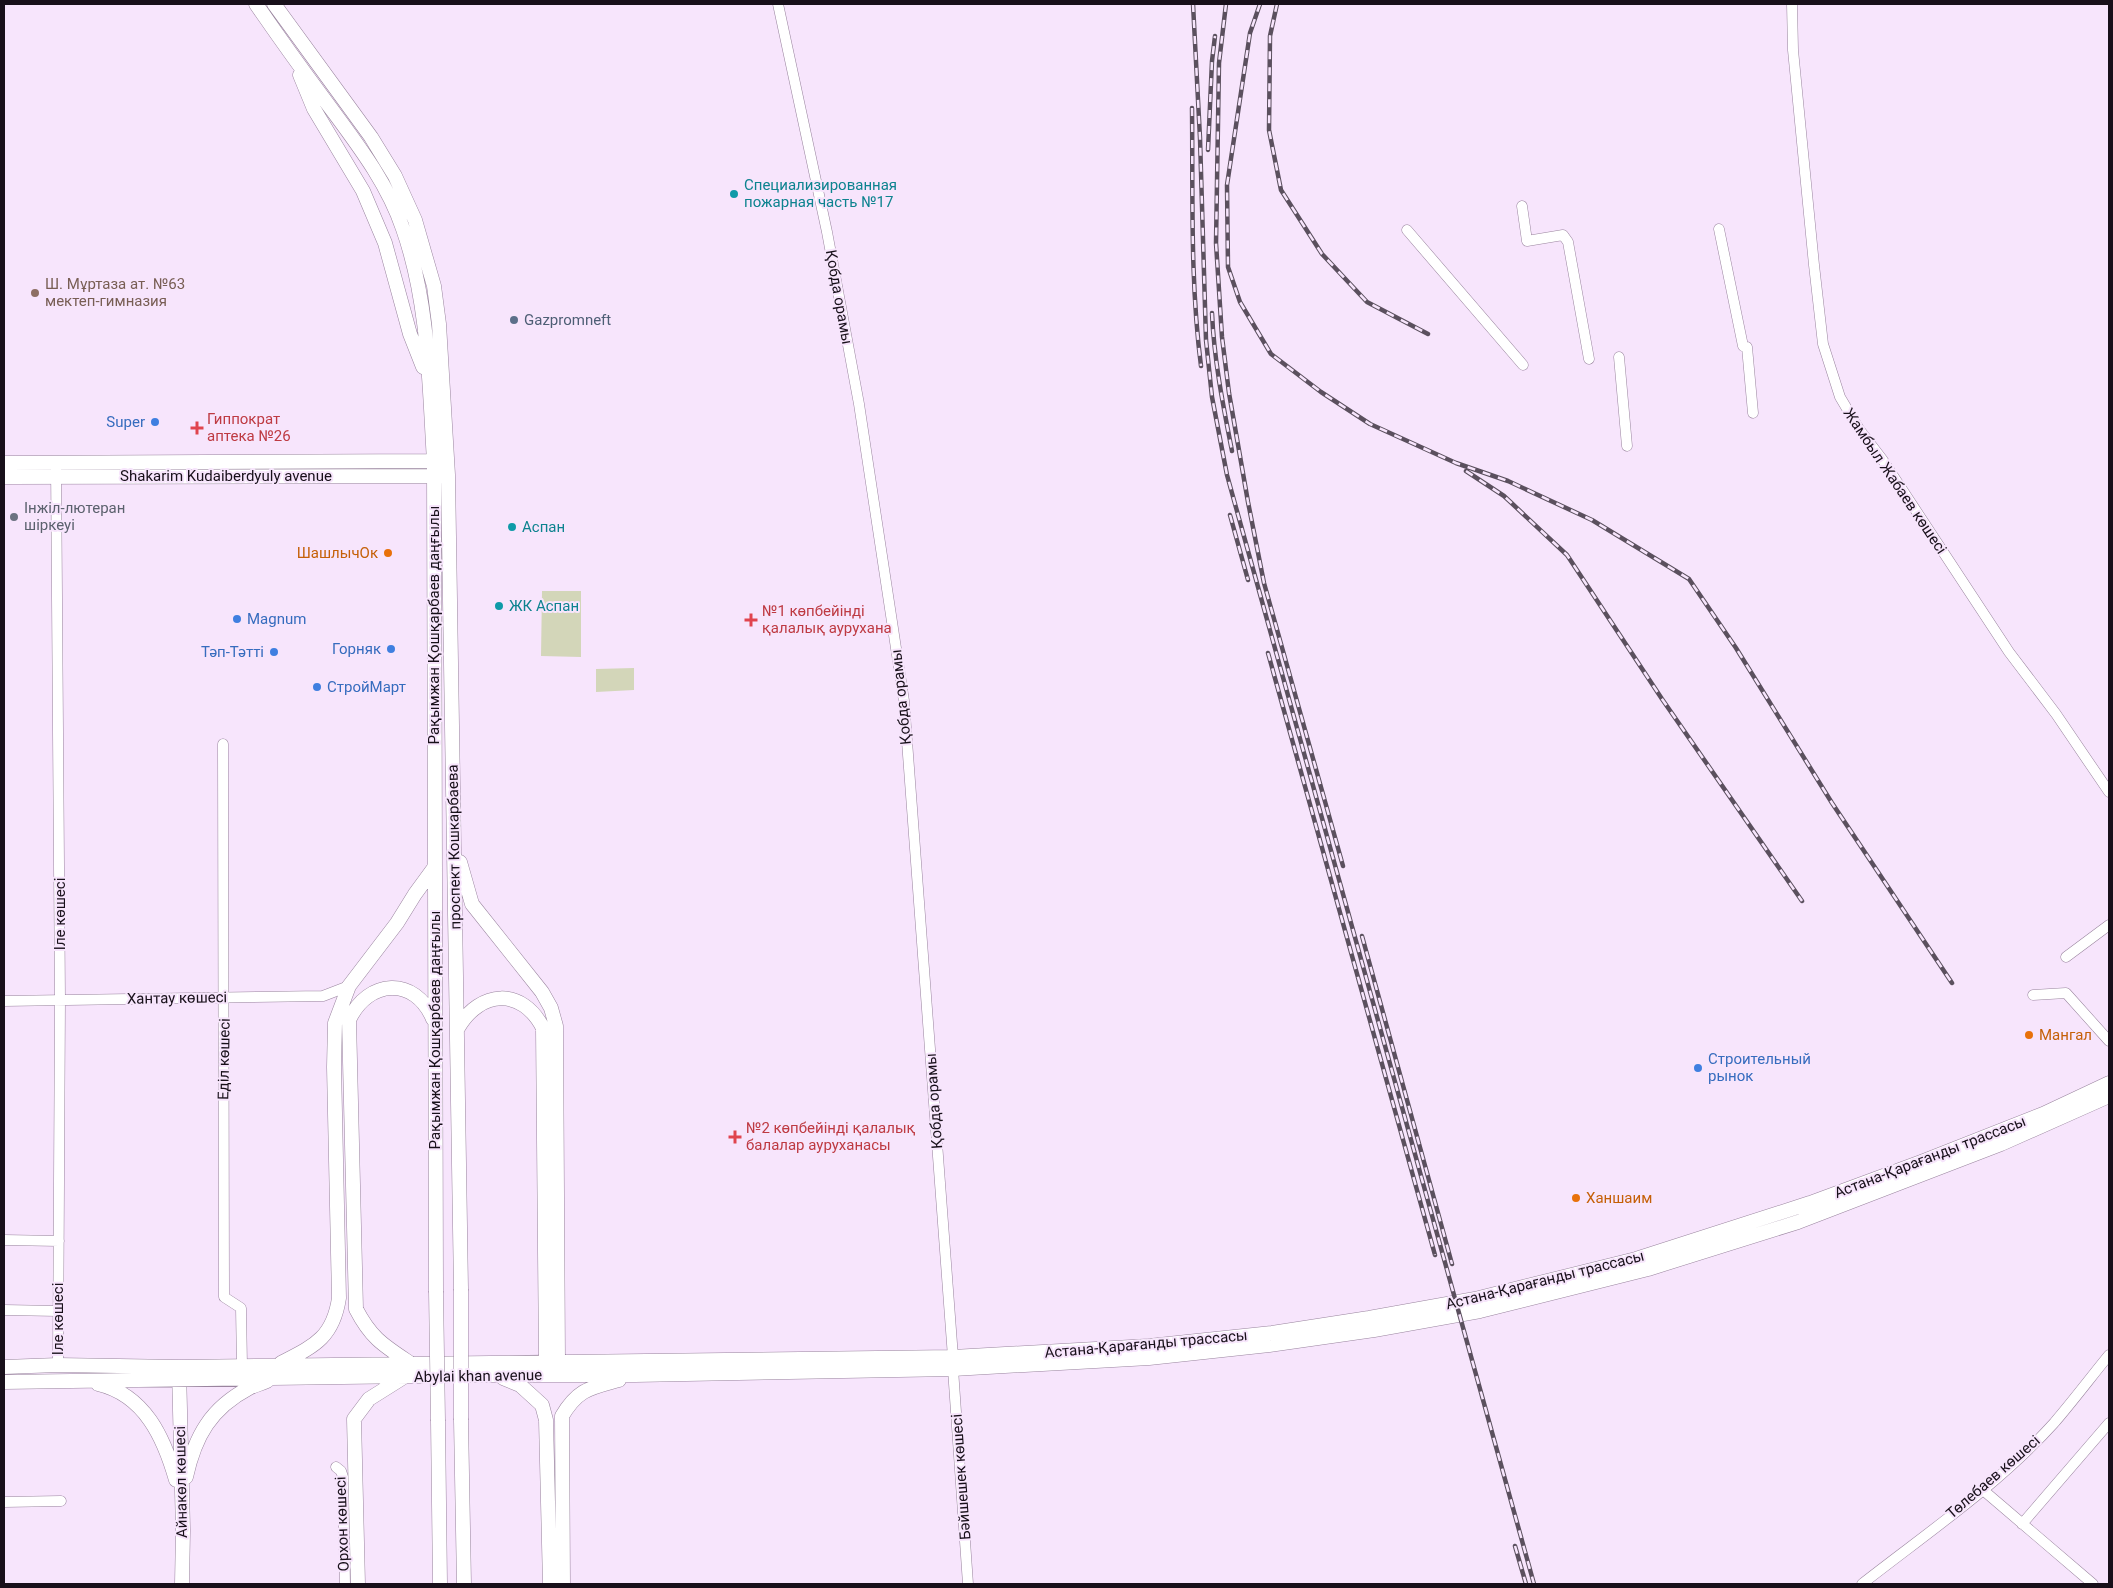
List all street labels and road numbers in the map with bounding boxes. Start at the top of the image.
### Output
street label: Қобда орамы [822,248,856,346]
street label: Жамбыл Жабаев көшесі [1839,405,1951,557]
street label: Shakarim Kudaiberdyuly avenue [120,467,332,485]
street label: Рақымжан Қошқарбаев даңғылы [425,506,443,744]
street label: Қобда орамы [887,648,915,746]
street label: проспект Кошкарбаева [444,764,464,930]
street label: Іле көшесі [51,878,69,950]
street label: Рақымжан Қошқарбаев даңғылы [426,911,444,1149]
street label: Хантау көшесі [127,988,227,1008]
street label: Еділ көшесі [214,1018,234,1100]
street label: Қобда орамы [922,1053,946,1149]
street label: Астана-Қарағанды трассасы [1832,1112,2028,1202]
street label: Астана-Қарағанды трассасы [1444,1247,1646,1313]
street label: Іле көшесі [49,1283,67,1355]
street label: Астана-Қарағанды трассасы [1044,1326,1248,1362]
street label: Abylai khan avenue [414,1366,542,1386]
street label: Бәйшешек көшесі [948,1413,974,1541]
street label: Айнакөл көшесі [171,1426,191,1538]
street label: Төлебаев көшесі [1942,1431,2044,1523]
street label: Орхон көшесі [331,1476,353,1572]

